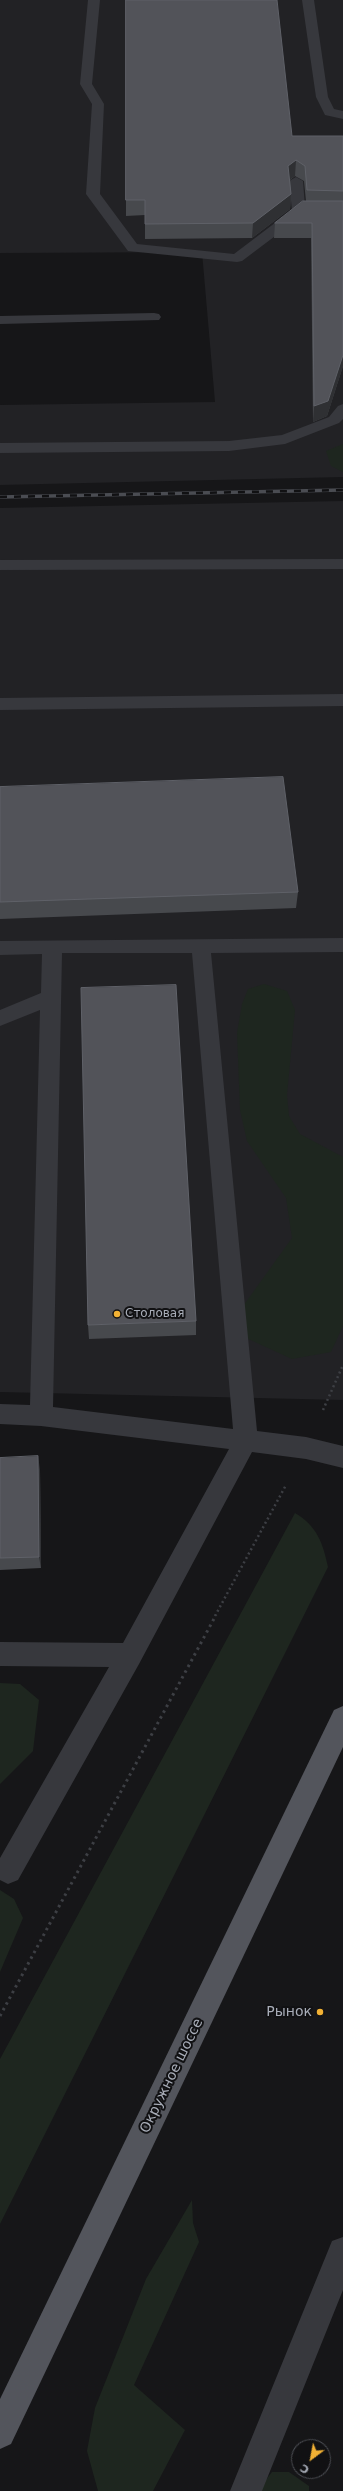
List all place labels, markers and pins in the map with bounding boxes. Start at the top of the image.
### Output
place label: Столовая [125,1307,184,1321]
marker: Столовая [112,1309,122,1319]
place label: Рынок [266,2004,312,2020]
marker: Рынок [315,2007,325,2017]

